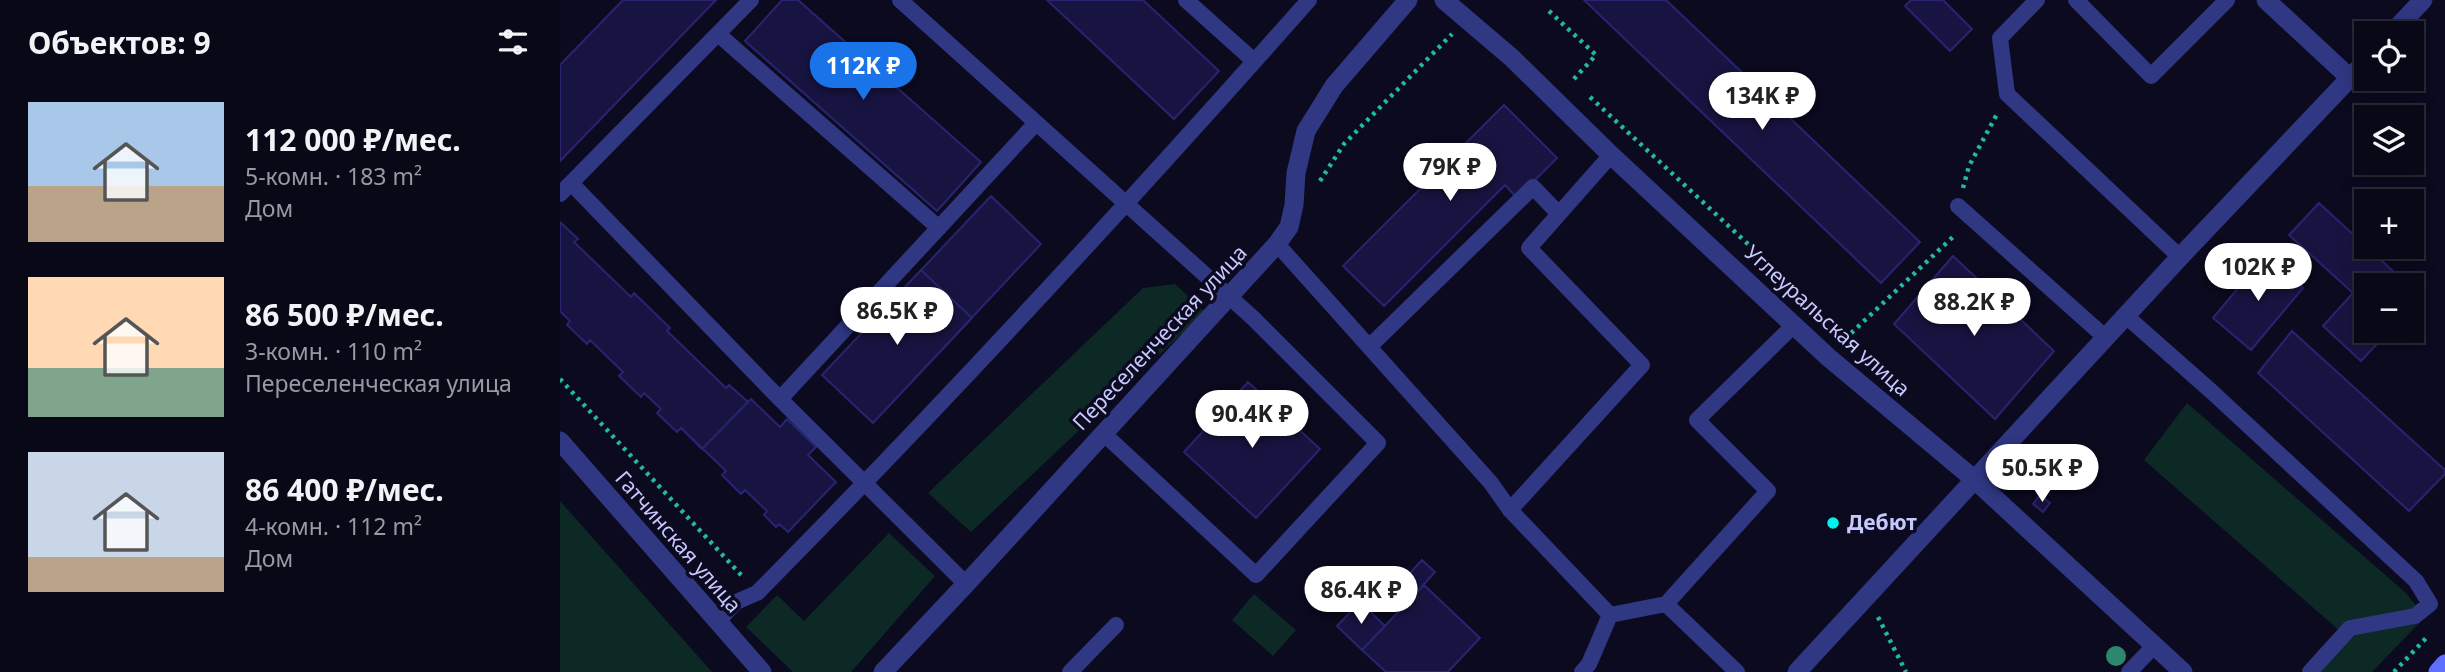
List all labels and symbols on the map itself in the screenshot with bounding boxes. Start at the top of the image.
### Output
pin: 112K ₽ [806,42,920,102]
pin: 134K ₽ [1705,72,1819,132]
pin: 79K ₽ [1401,144,1499,203]
street label: Углеуральская улица [1739,238,1916,402]
street label: Переселенческая улица [1066,239,1253,436]
pin: 102K ₽ [2201,244,2315,303]
pin: 88.2K ₽ [1909,278,2039,338]
pin: 86.5K ₽ [832,288,962,347]
pin: 90.4K ₽ [1187,391,1317,450]
pin: 50.5K ₽ [1977,444,2107,504]
street label: Гатчинская улица [609,465,748,618]
place label: Дебют [1847,508,1917,536]
marker: Дебют [1825,515,1841,531]
pin: 86.4K ₽ [1296,566,1426,626]

